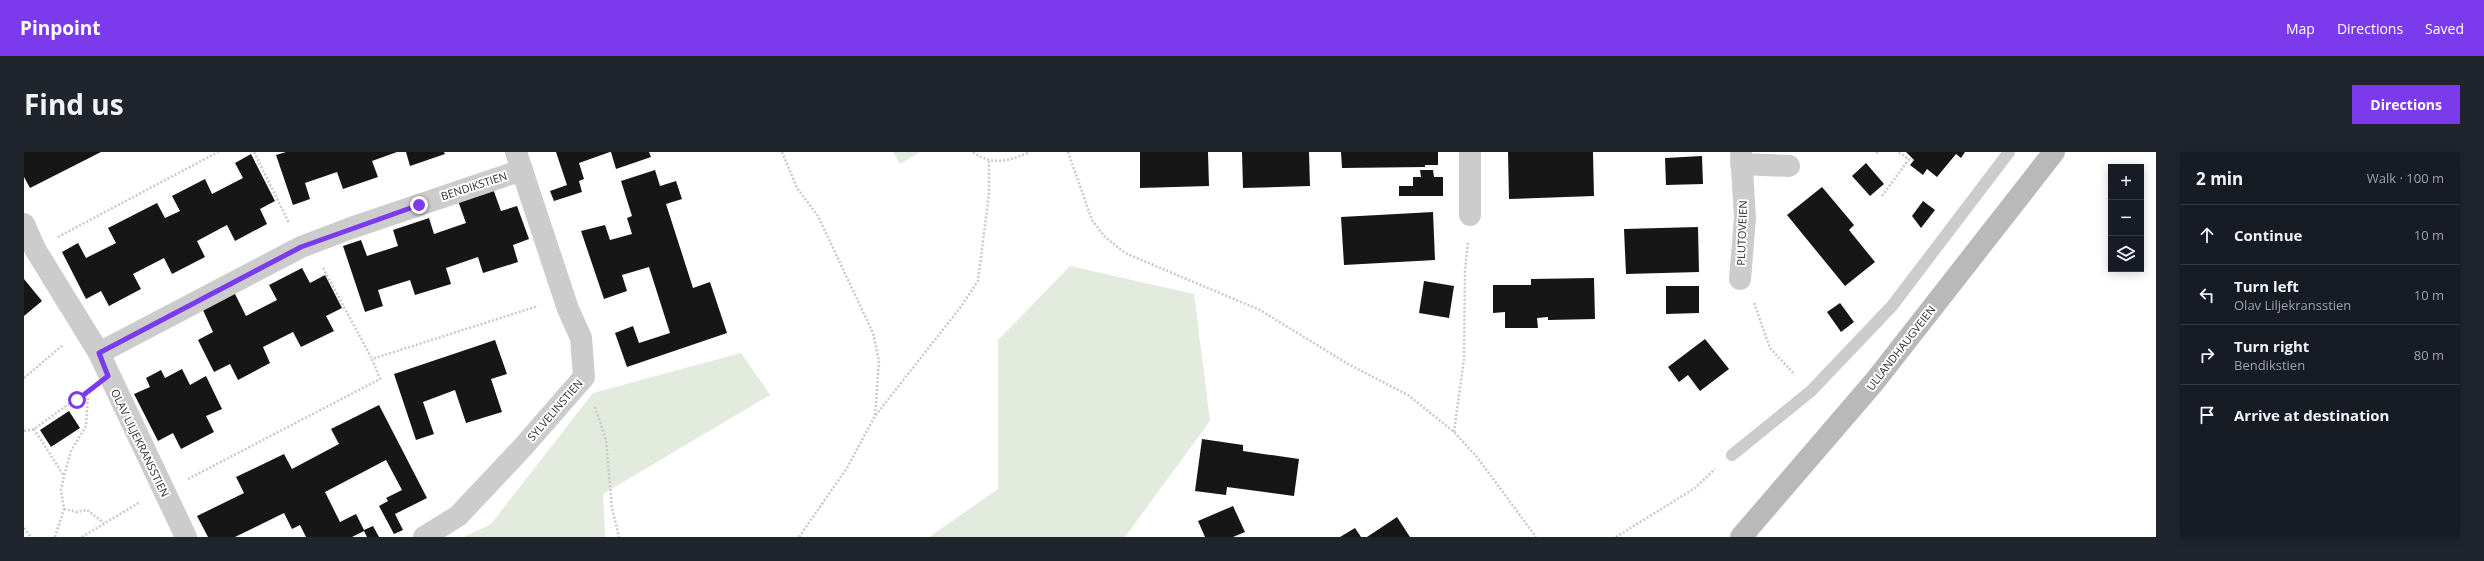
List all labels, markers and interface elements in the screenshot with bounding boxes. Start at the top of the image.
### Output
text: Pinpoint [20,15,101,41]
text: Map [2286,19,2315,38]
text: Directions [2337,19,2403,38]
text: Saved [2425,19,2464,38]
text: Find us [24,85,124,123]
button: Directions [2352,85,2460,124]
map controls [2108,164,2144,272]
button: + [2108,164,2144,200]
text: 2 min [2196,167,2243,190]
street label: BENDIKSTIEN [439,168,509,203]
text: Walk · 100 m [2367,169,2444,187]
route end [410,196,428,214]
street label: PLUTOVEIEN [1733,200,1750,266]
button: − [2108,200,2144,236]
icon: ahead [2196,224,2218,246]
text: Continue [2234,225,2302,245]
text: 10 m [2414,226,2444,244]
button: layers [2108,236,2144,272]
text: Turn left [2234,276,2299,296]
icon: left [2196,284,2218,306]
text: 10 m [2414,286,2444,304]
text: Olav Liljekransstien [2234,296,2351,314]
street label: ULLANDHAUGVEIEN [1863,302,1939,393]
text: Turn right [2234,336,2309,356]
icon: right [2196,344,2218,366]
text: 80 m [2414,346,2444,364]
text: Bendikstien [2234,356,2305,374]
street label: SYLVELINSTIEN [524,376,586,444]
street label: OLAV LILJEKRANSSTIEN [108,386,173,499]
route start [68,391,86,409]
icon: arrive [2196,404,2218,426]
text: Arrive at destination [2234,405,2389,425]

